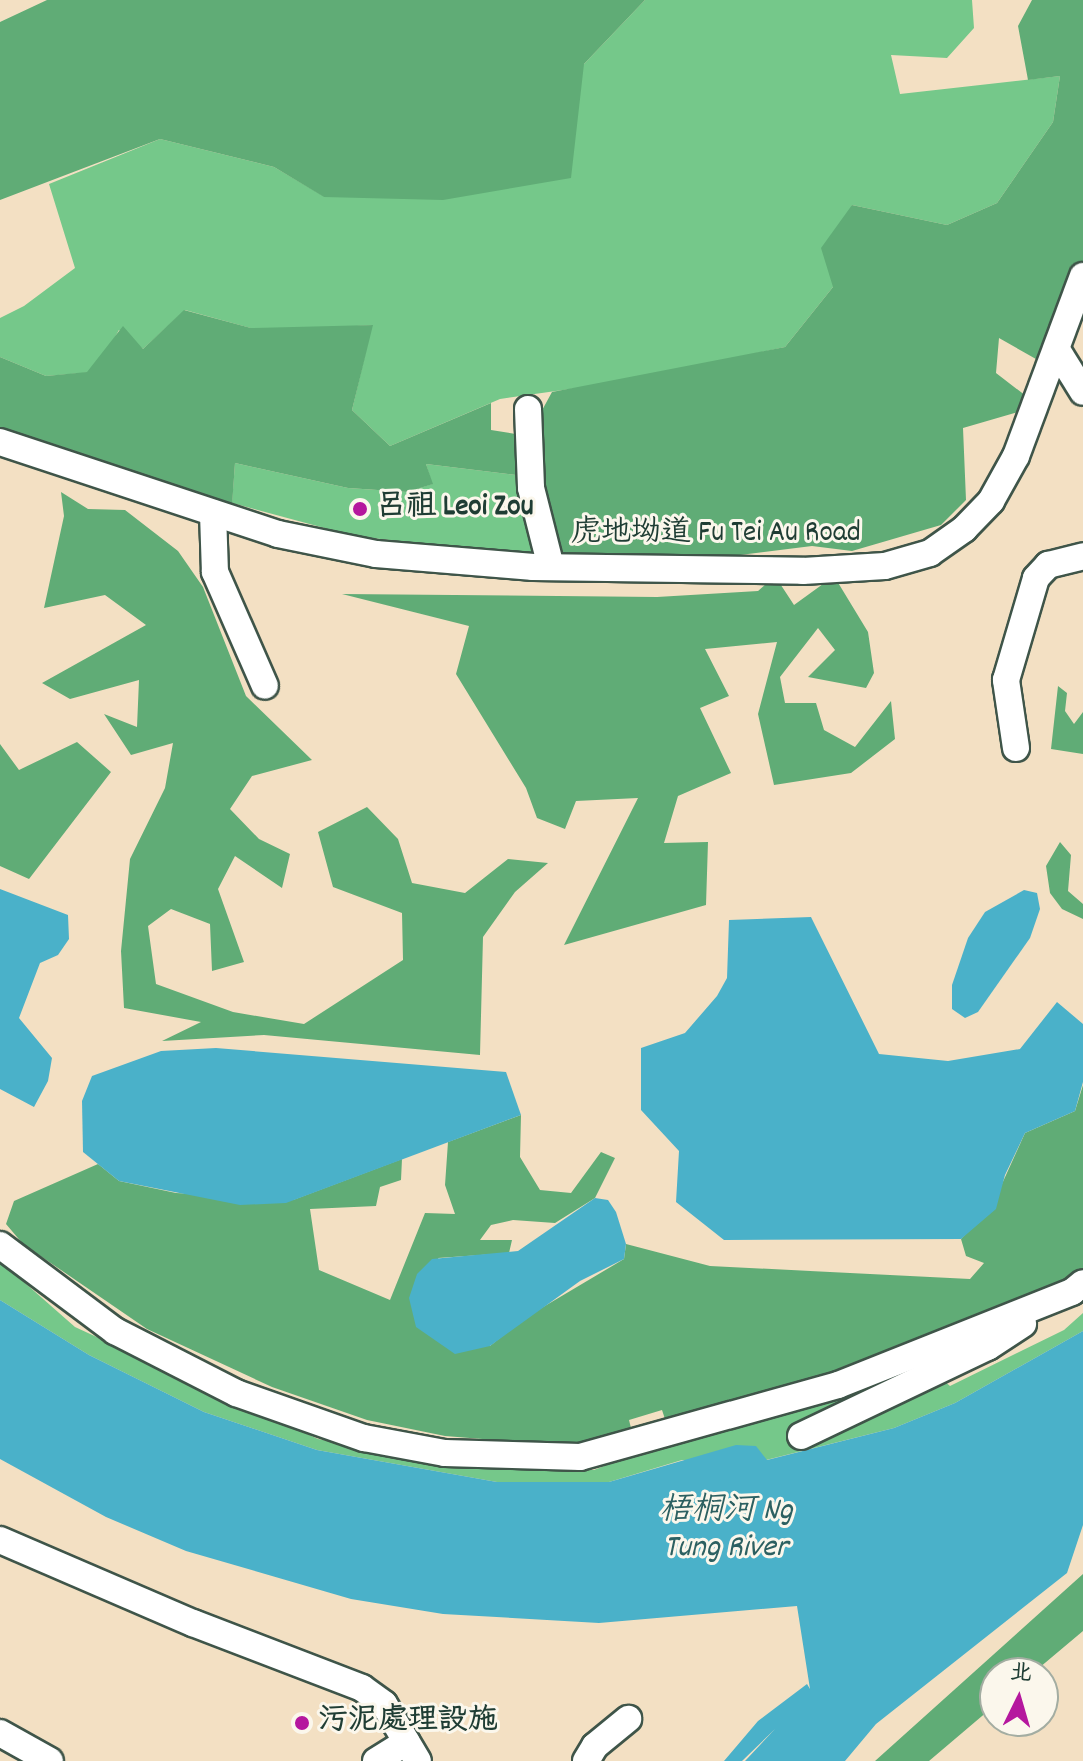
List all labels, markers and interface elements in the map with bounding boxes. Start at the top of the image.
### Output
place label: 呂祖 Leoi Zou [376,491,534,527]
marker: 呂祖 Leoi Zou [351,500,369,518]
street label: 虎地坳道 Fu Tei Au Road [571,517,861,553]
water label: 梧桐河 Ng Tung River [659,1494,793,1569]
north arrow [979,1657,1059,1737]
text: 北 [1009,1658,1033,1691]
place label: 污泥處理設施 [318,1705,498,1741]
marker: 污泥處理設施 [293,1714,311,1732]

